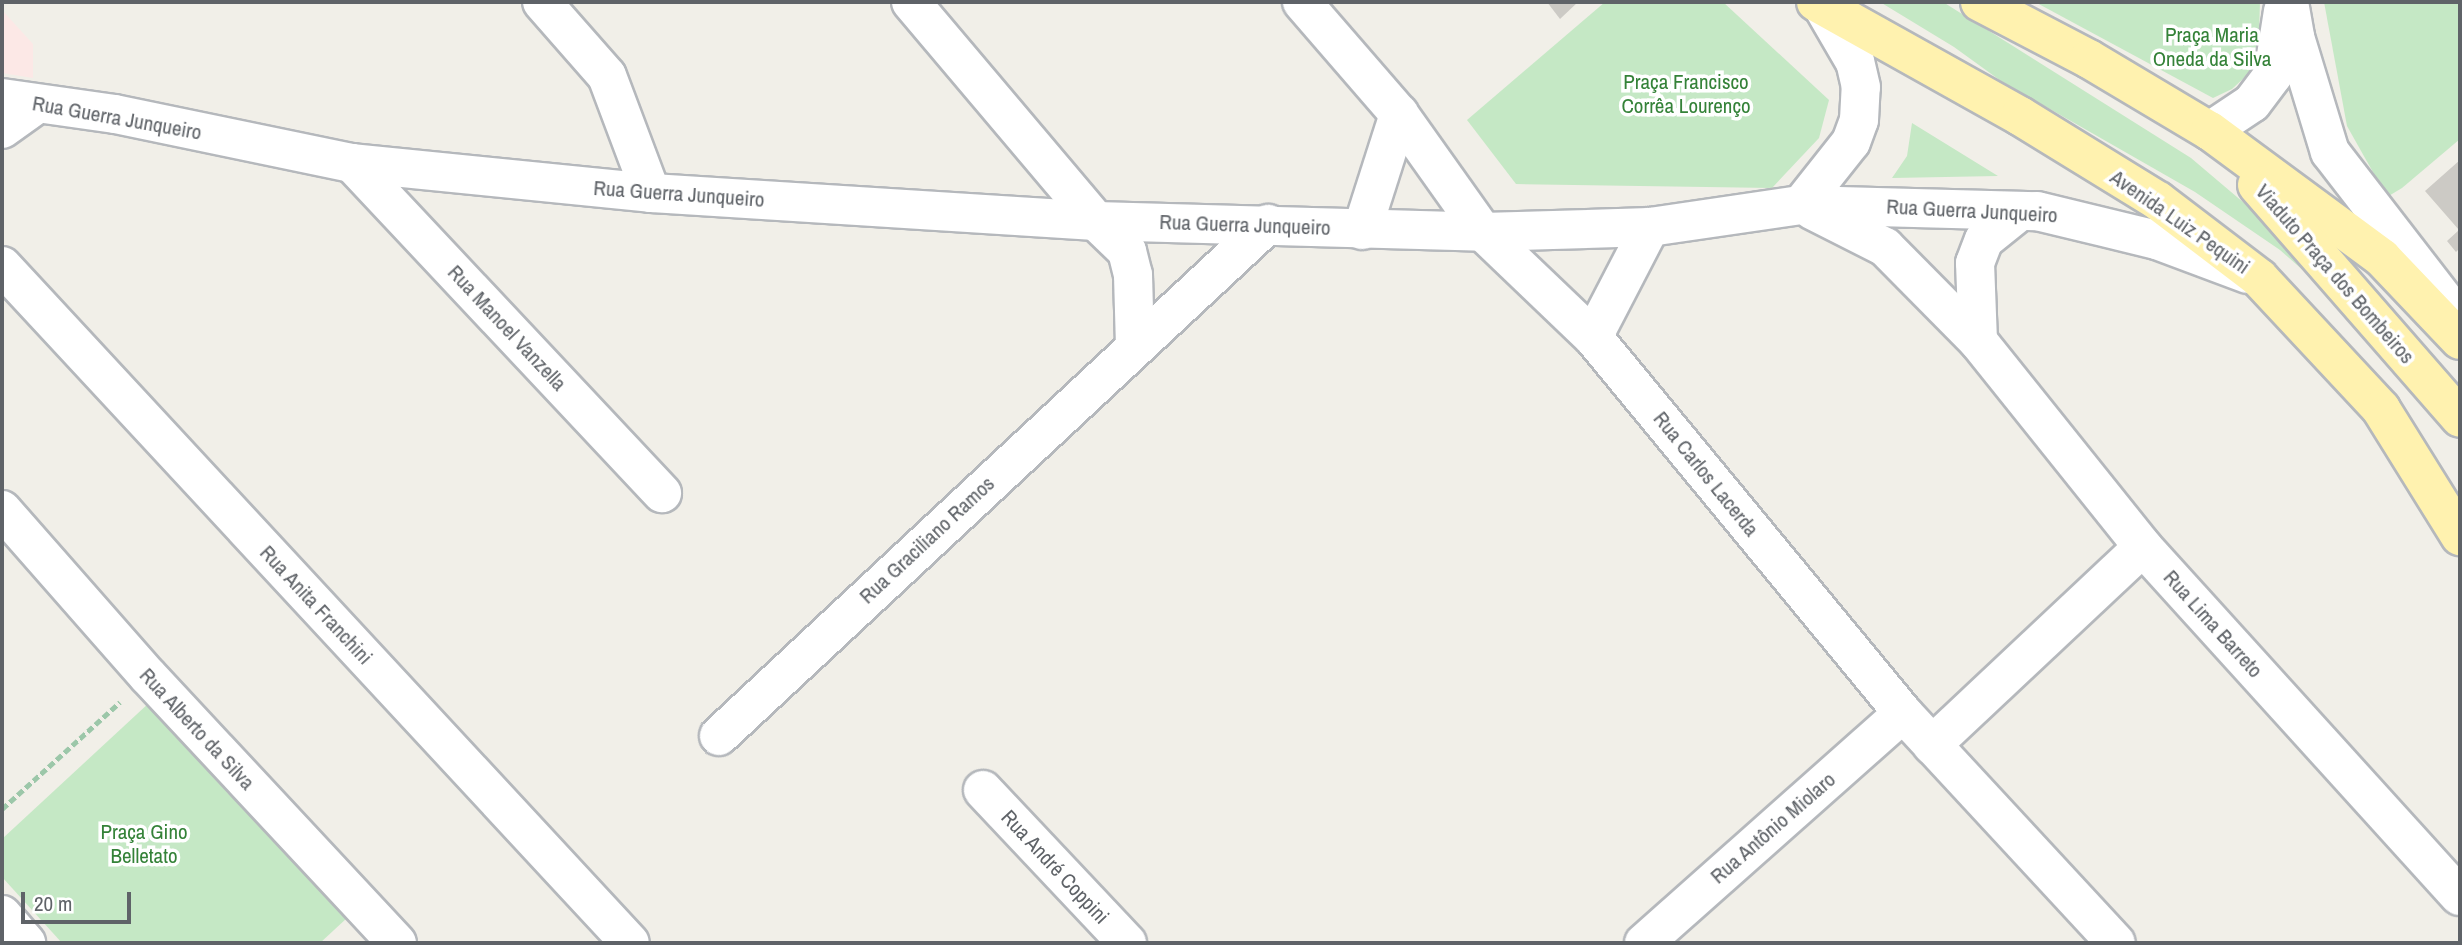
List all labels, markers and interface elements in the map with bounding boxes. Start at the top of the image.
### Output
park label: Praça Maria Oneda da Silva [2153,22,2271,72]
park label: Praça Francisco Corrêa Lourenço [1621,69,1751,119]
street label: Rua Guerra Junqueiro [30,91,204,145]
street label: Avenida Luiz Pequini [2105,165,2255,279]
street label: Rua Guerra Junqueiro [593,175,765,213]
street label: Viaduto Praça dos Bombeiros [2250,179,2420,369]
street label: Rua Guerra Junqueiro [1886,194,2058,228]
street label: Rua Guerra Junqueiro [1159,209,1331,241]
street label: Rua Manoel Vanzella [442,260,572,396]
street label: Rua Carlos Lacerda [1648,407,1764,541]
street label: Rua Graciliano Ramos [854,471,1000,609]
street label: Rua Anita Franchini [254,540,378,670]
street label: Rua Lima Barreto [2158,565,2268,683]
street label: Rua Alberto da Silva [134,663,260,795]
street label: Rua Antônio Miolaro [1705,767,1841,889]
street label: Rua André Coppini [996,804,1114,930]
park label: Praça Gino Belletato [100,819,188,869]
scale bar [24,878,135,922]
text: 20 m [34,889,72,918]

